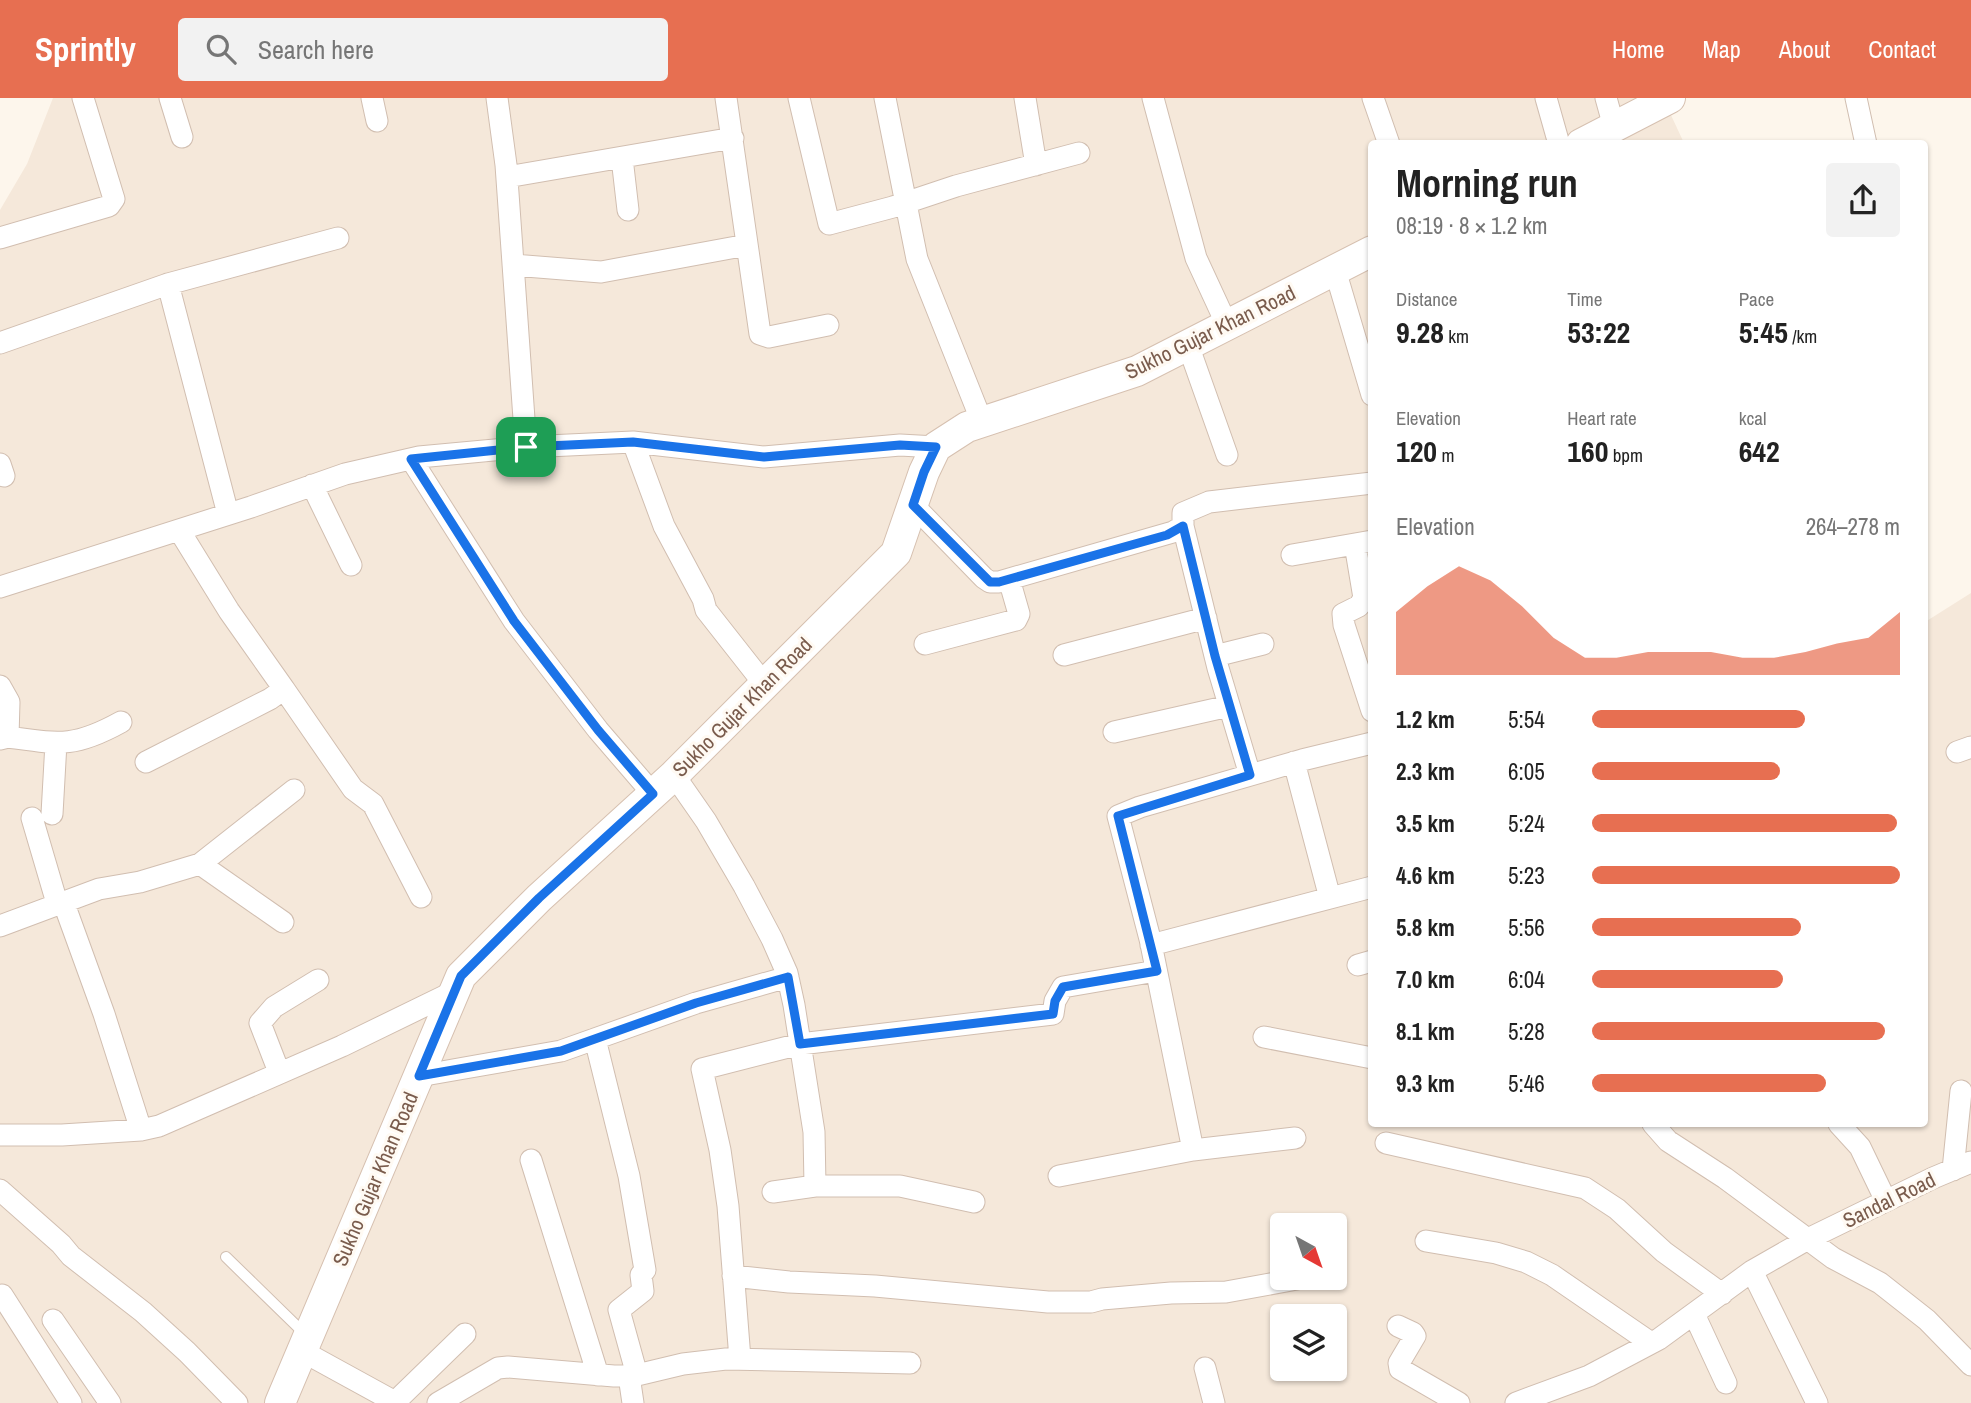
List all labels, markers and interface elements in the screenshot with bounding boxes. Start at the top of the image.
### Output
search box [178,18,668,81]
text: Sprintly [35,27,136,71]
icon: search [202,30,240,68]
text: Search here [258,32,374,67]
text: Home [1612,33,1664,65]
text: Map [1702,33,1741,65]
text: About [1779,33,1830,65]
text: Contact [1868,33,1936,65]
text: Morning run [1396,158,1578,209]
button: share [1826,163,1900,237]
text: 08:19 · 8 × 1.2 km [1396,210,1548,241]
street label: Sukho Gujar Khan Road [1120,278,1300,386]
text: Distance [1396,286,1457,312]
text: Time [1567,286,1602,312]
text: Pace [1739,286,1774,312]
text: 9.28 [1396,312,1444,352]
text: 53:22 [1567,312,1630,352]
text: 5:45 [1739,312,1788,352]
text: km [1444,323,1469,349]
text: /km [1788,323,1817,349]
text: Elevation [1396,405,1461,431]
text: Heart rate [1567,405,1637,431]
text: kcal [1739,405,1766,431]
pin [496,417,556,477]
icon: arrive [507,428,545,466]
text: 120 [1396,431,1437,471]
text: 160 [1567,431,1608,471]
text: 642 [1739,431,1780,471]
text: m [1437,442,1454,468]
text: bpm [1608,442,1643,468]
text: Elevation [1396,511,1475,542]
text: 264–278 m [1806,511,1900,542]
street label: Sukho Gujar Khan Road [666,631,818,783]
text: 1.2 km [1396,704,1455,735]
text: 5:54 [1508,704,1545,735]
text: 2.3 km [1396,756,1455,787]
text: 6:05 [1508,756,1545,787]
text: 3.5 km [1396,808,1455,839]
text: 5:24 [1508,808,1545,839]
text: 4.6 km [1396,860,1455,891]
text: 5:23 [1508,860,1545,891]
text: 5.8 km [1396,912,1455,943]
text: 5:56 [1508,912,1545,943]
text: 7.0 km [1396,964,1455,995]
text: 6:04 [1508,964,1545,995]
text: 8.1 km [1396,1016,1455,1047]
text: 5:28 [1508,1016,1545,1047]
text: 9.3 km [1396,1068,1455,1099]
text: 5:46 [1508,1068,1545,1099]
street label: Sukho Gujar Khan Road [325,1087,425,1271]
street label: Sandal Road [1838,1165,1940,1235]
north arrow [1270,1213,1348,1290]
map controls [1270,1213,1347,1381]
button: layers [1270,1304,1347,1381]

